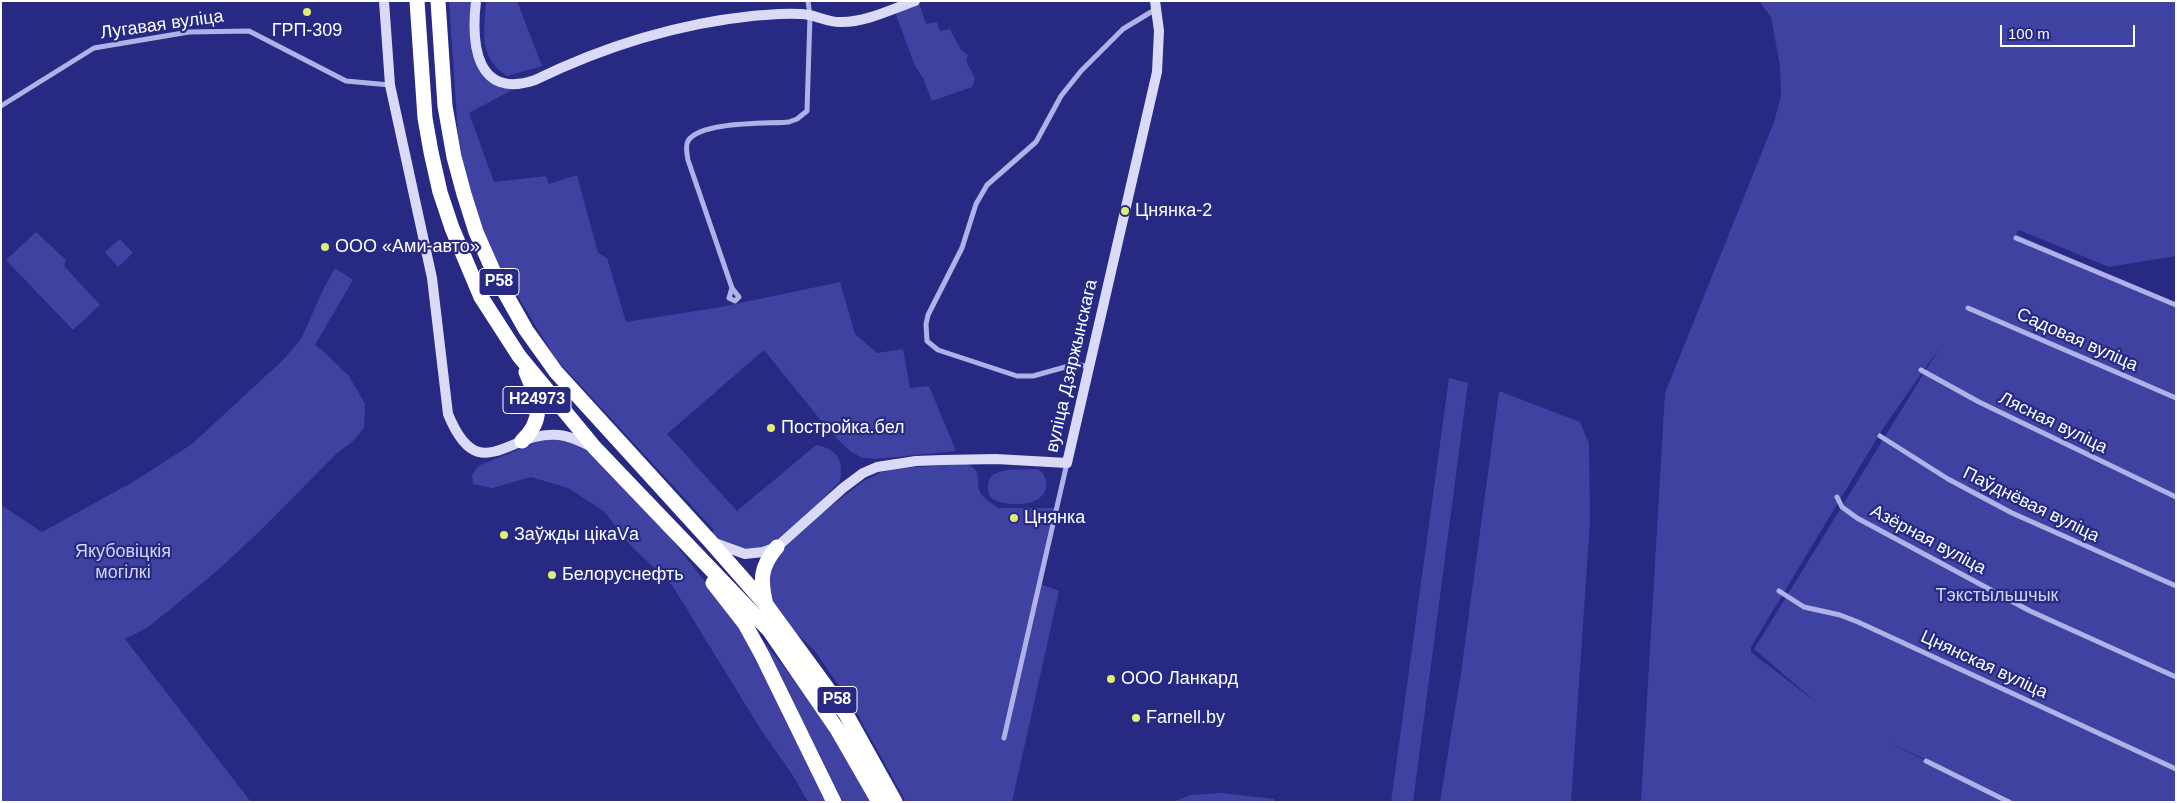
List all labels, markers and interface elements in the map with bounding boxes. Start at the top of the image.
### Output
street label: Лугавая вуліца [99,6,225,44]
marker: ГРП-309 [301,6,313,18]
scale bar [2002,15,2137,47]
place label: ГРП-309 [272,20,342,42]
text: 100 m [2008,25,2050,42]
place label: Цнянка-2 [1135,200,1212,222]
marker: Цнянка-2 [1119,205,1131,217]
place label: ООО «Ами-авто» [335,236,480,258]
marker: ООО «Ами-авто» [319,241,331,253]
road number: Р58 [479,268,519,296]
street label: вуліца Дзяржынскага [1042,277,1102,455]
street label: Садовая вуліца [2013,304,2141,376]
road number: Н24973 [503,386,571,414]
street label: Лясная вуліца [1995,387,2111,459]
place label: Постройка.бел [781,417,905,439]
marker: Постройка.бел [765,422,777,434]
street label: Паўднёвая вуліца [1959,463,2103,547]
street label: Азёрная вуліца [1867,501,1989,579]
place label: Цнянка [1024,507,1085,529]
marker: Цнянка [1008,512,1020,524]
place label: Заўжды цікаVа [514,524,639,546]
marker: Заўжды цікаVа [498,529,510,541]
park label: Якубовіцкія могілкі [75,541,171,584]
place label: Белоруснефть [562,564,684,586]
marker: Белоруснефть [546,569,558,581]
park label: Тэкстыльшчык [1936,585,2058,607]
street label: Цнянская вуліца [1917,626,2051,704]
place label: ООО Ланкард [1121,668,1238,690]
marker: ООО Ланкард [1105,673,1117,685]
road number: Р58 [817,686,857,714]
place label: Farnell.by [1146,707,1225,729]
marker: Farnell.by [1130,712,1142,724]

